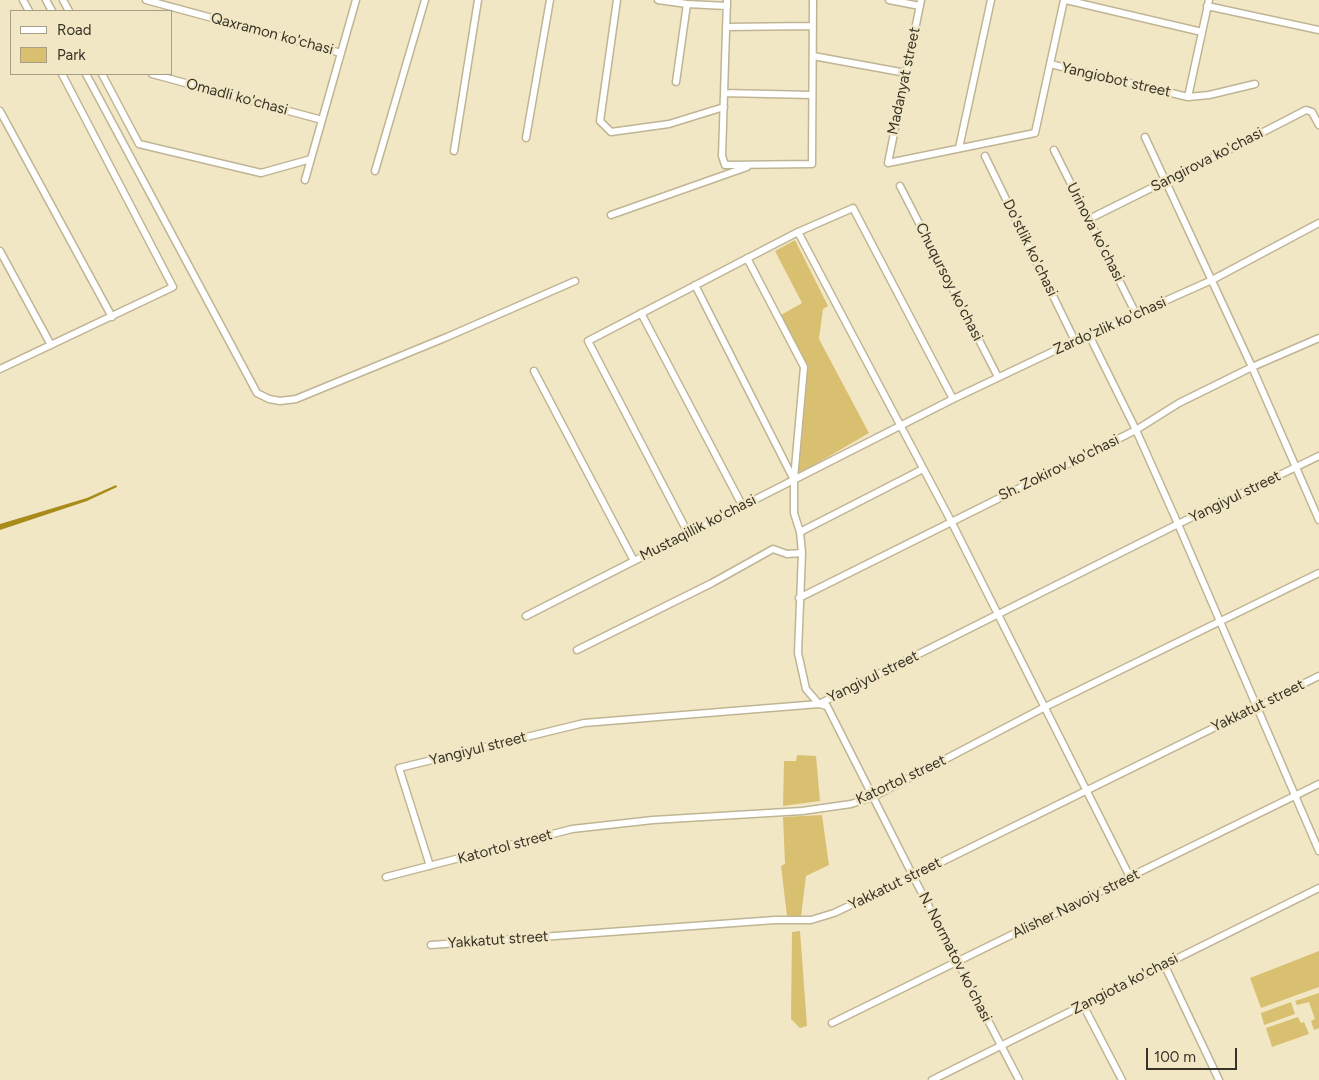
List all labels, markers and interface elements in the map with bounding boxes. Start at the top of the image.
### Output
street label: Qaxramon ko'chasi [209,9,335,59]
legend [10,10,172,75]
text: Road [57,21,92,39]
street label: Madanyat street [884,26,924,136]
text: Park [57,46,86,64]
street label: Yangiobot street [1060,59,1172,101]
street label: Omadli ko'chasi [184,75,290,119]
street label: Sangirova ko'chasi [1148,124,1266,196]
street label: Urinova ko'chasi [1062,180,1128,284]
street label: Do'stlik ko'chasi [999,196,1061,300]
street label: Chuqursoy ko'chasi [911,220,987,344]
street label: Zardo'zlik ko'chasi [1051,293,1169,359]
street label: Sh. Zokirov ko'chasi [996,431,1122,505]
street label: Yangiyul street [1186,467,1284,527]
street label: Mustaqillik ko'chasi [637,491,759,565]
street label: Yangiyul street [824,647,922,707]
street label: Yakkatut street [1209,676,1307,736]
street label: Yangiyul street [428,728,528,770]
street label: Katortol street [853,751,949,809]
street label: Katortol street [456,826,554,868]
street label: Yakkatut street [846,854,944,914]
street label: Alisher Navoiy street [1009,865,1143,943]
street label: N. Normatov ko'chasi [914,889,996,1025]
street label: Yakkatut street [447,927,549,953]
street label: Zangiota ko'chasi [1069,949,1181,1019]
scale bar [1149,1038,1240,1070]
text: 100 m [1154,1048,1196,1066]

